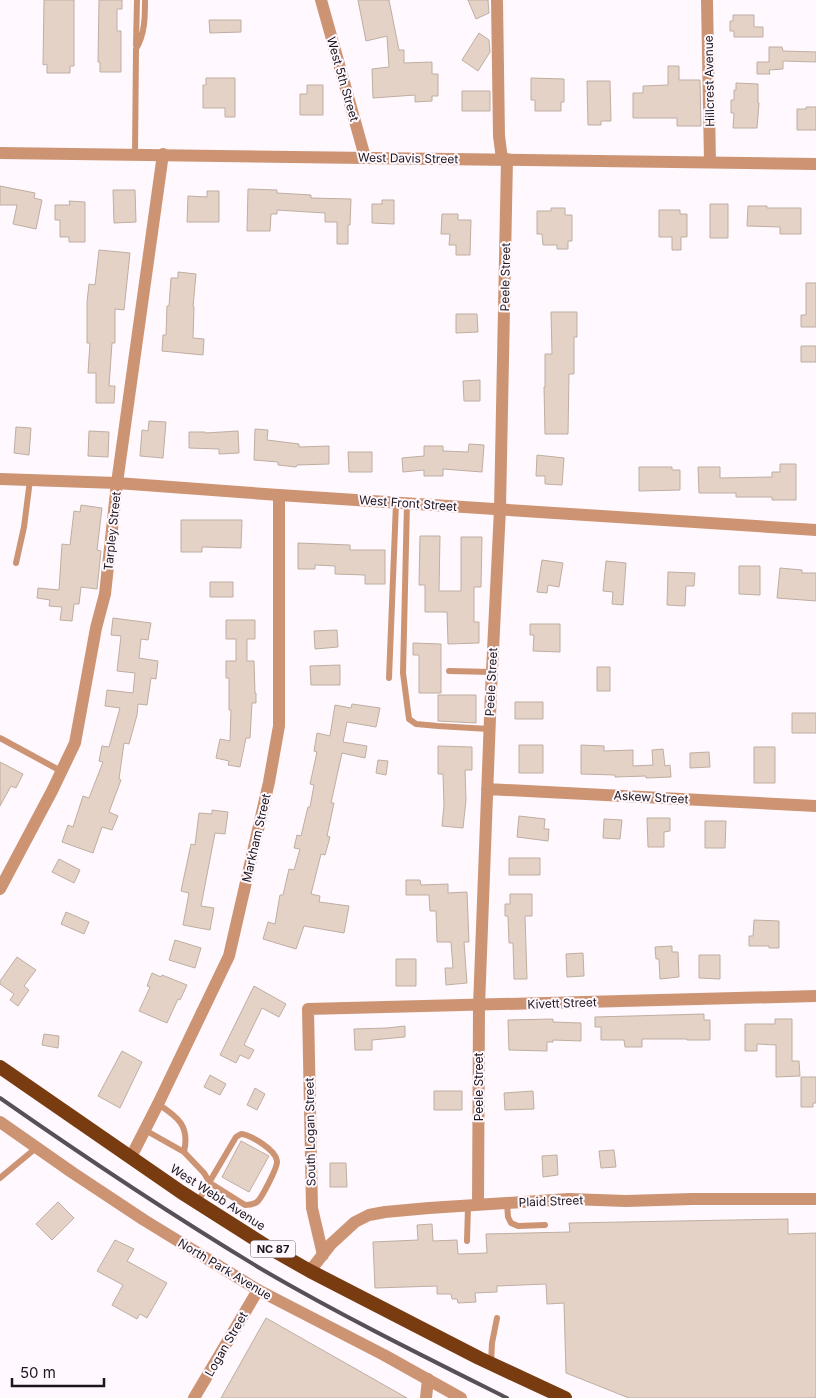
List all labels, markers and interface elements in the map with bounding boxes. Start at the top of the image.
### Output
street label: West 5th Street [324,35,362,123]
street label: Hillcrest Avenue [701,35,717,127]
street label: West Davis Street [358,150,458,166]
street label: Peele Street [497,242,513,311]
street label: Tarpley Street [100,491,124,571]
street label: West Front Street [358,492,458,514]
street label: Peele Street [482,647,500,717]
street label: Askew Street [613,788,689,806]
street label: Markham Street [239,792,273,884]
street label: Kivett Street [527,994,597,1012]
street label: Peele Street [471,1053,486,1121]
street label: South Logan Street [302,1077,318,1187]
street label: West Webb Avenue [168,1161,268,1233]
street label: Plaid Street [518,1192,584,1210]
street label: North Park Avenue [175,1235,275,1303]
road number: NC 87 [250,1240,296,1258]
street label: Logan Street [201,1309,251,1379]
scale bar [12,1356,105,1388]
text: 50 m [20,1363,56,1382]

